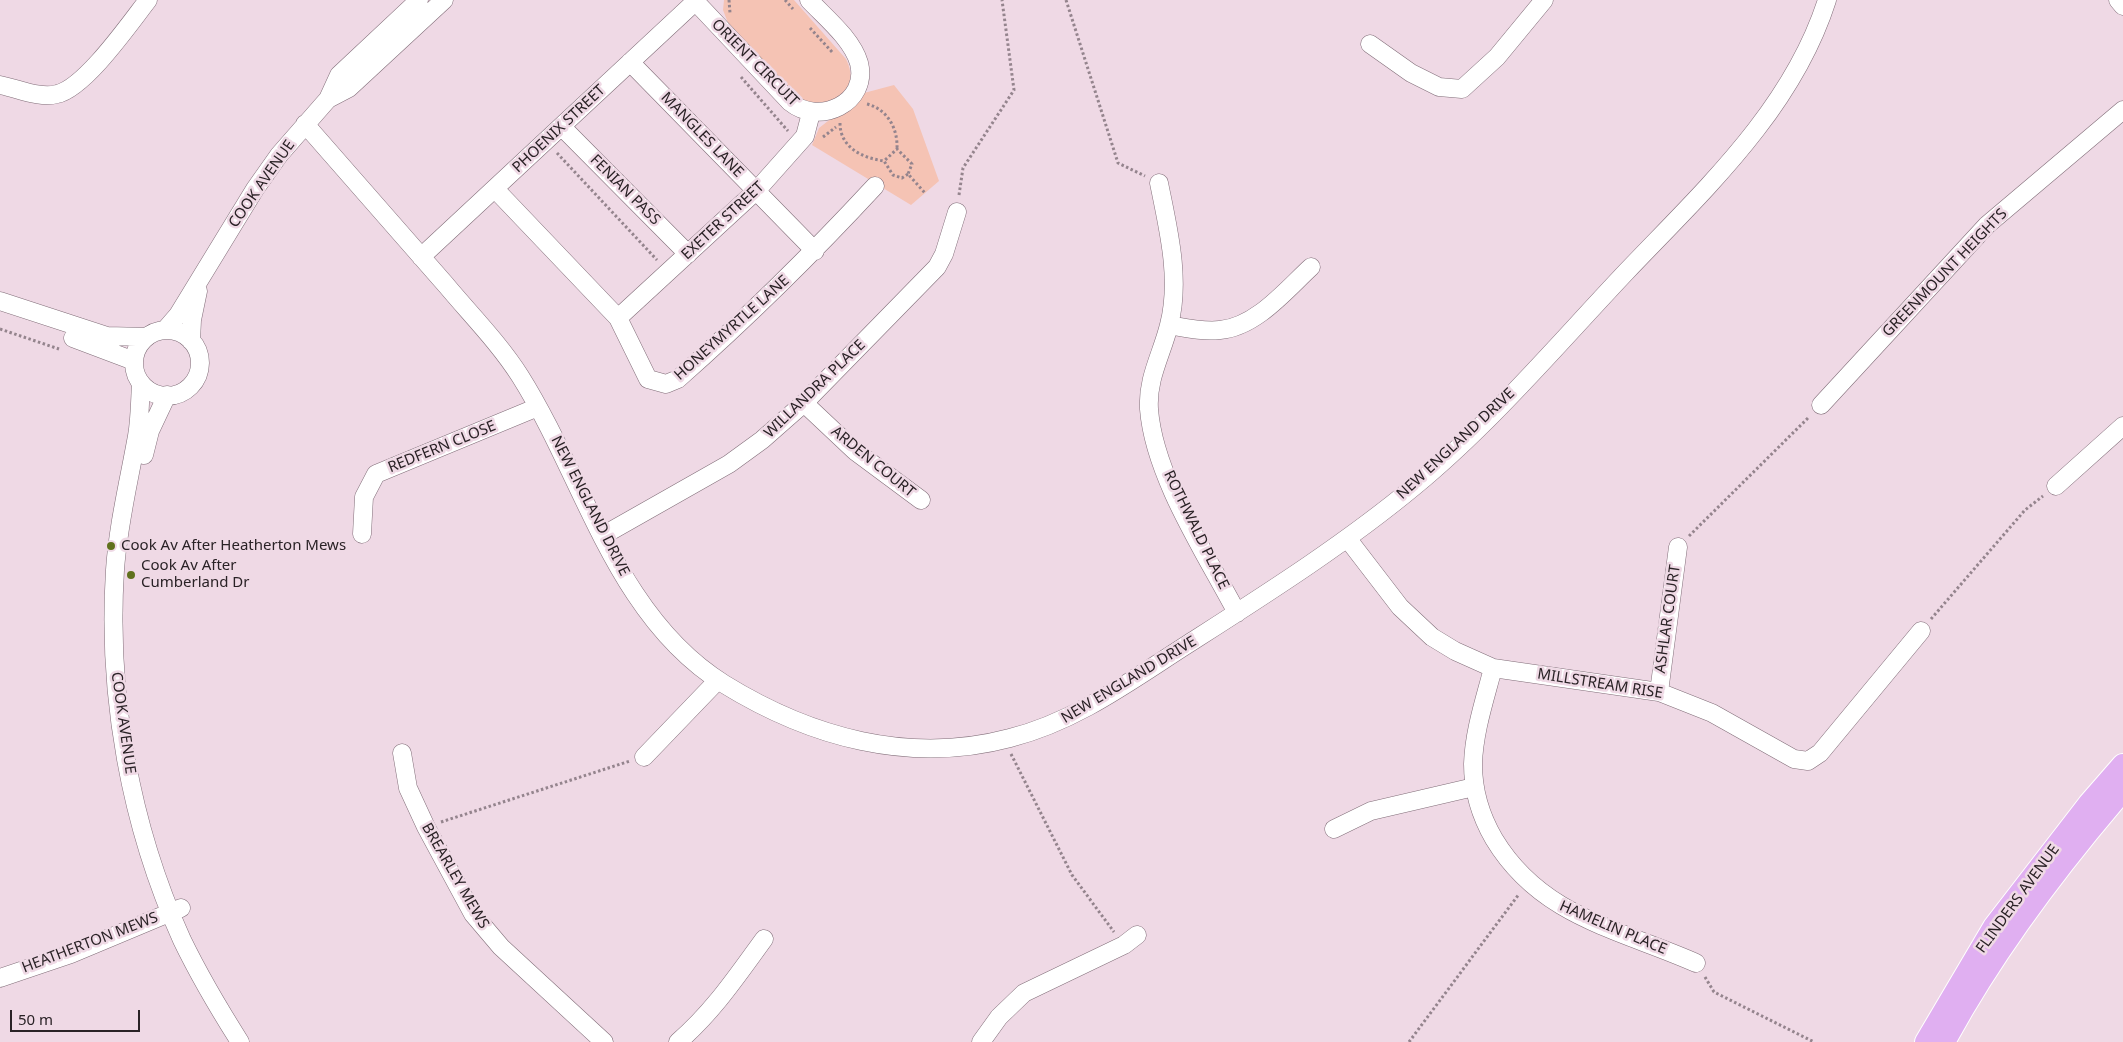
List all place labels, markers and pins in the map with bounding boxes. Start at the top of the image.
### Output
place label: Cook Av After Heatherton Mews [121,537,346,555]
marker: Cook Av After Heatherton Mews [105,540,117,552]
place label: Cook Av After Cumberland Dr [141,557,249,592]
marker: Cook Av After Cumberland Dr [125,569,137,581]

